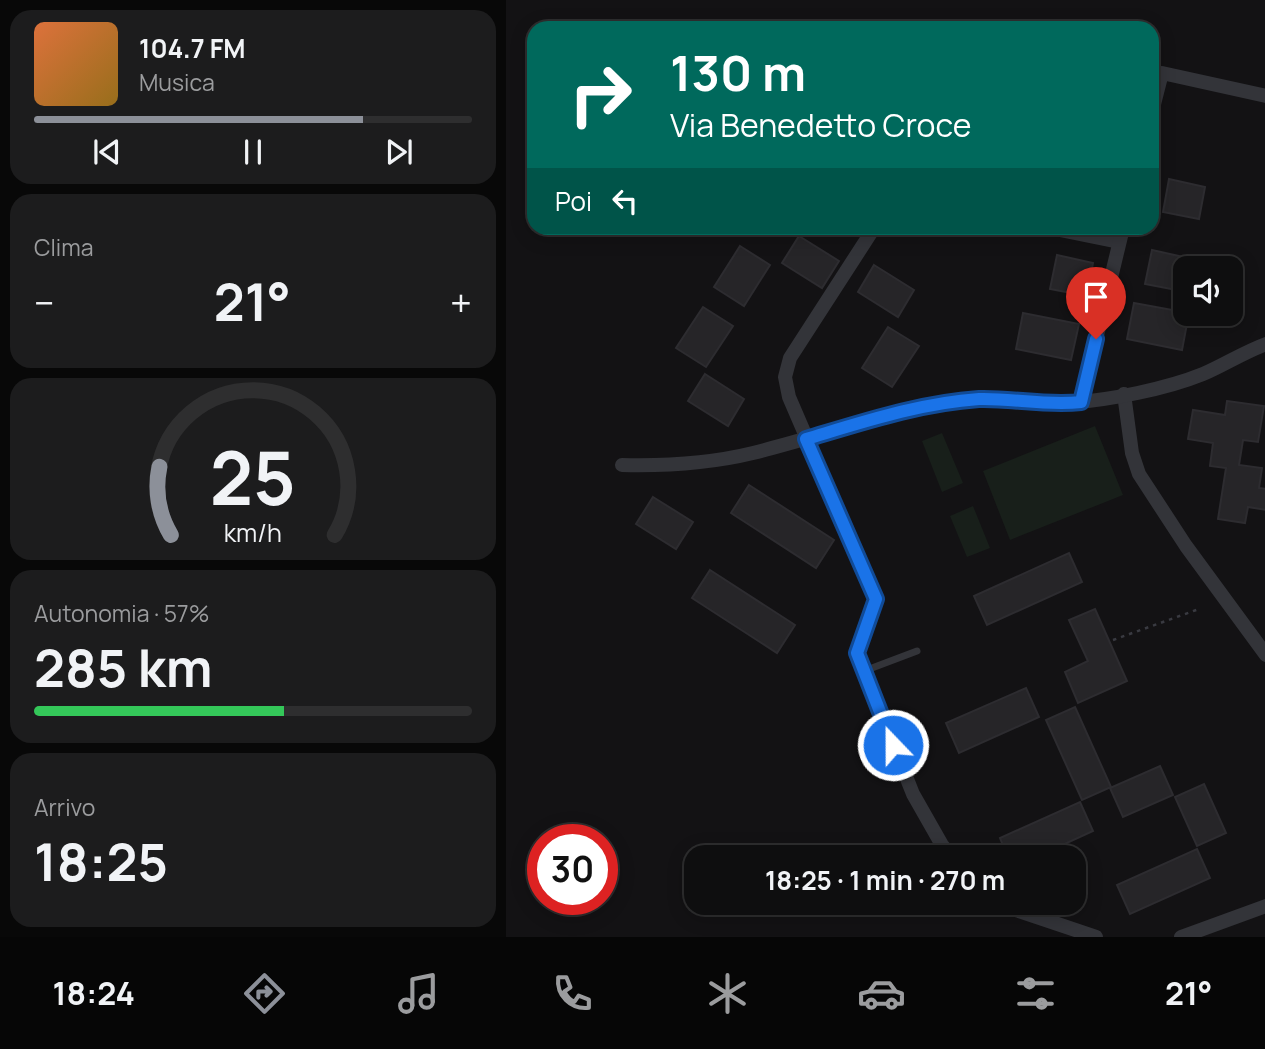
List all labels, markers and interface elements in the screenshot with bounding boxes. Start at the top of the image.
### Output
text: 104.7 FM [139,30,246,66]
text: 130 m [670,39,806,106]
icon: right [555,49,646,140]
text: Musica [139,66,215,98]
text: Via Benedetto Croce [670,103,971,147]
icon: previous [88,133,126,171]
icon: pause [234,133,272,171]
icon: next [380,133,418,171]
icon: left [606,182,644,220]
text: Poi [555,183,592,219]
text: Clima [34,231,93,263]
map controls [1173,256,1243,326]
button: sound [1173,256,1243,326]
text: 21° [214,266,291,337]
pin [1066,267,1126,339]
text: − [34,276,55,328]
text: + [450,276,472,328]
icon: arrive [1077,278,1115,316]
text: 25 [210,427,296,527]
text: km/h [224,514,282,549]
text: Autonomia · 57% [34,597,209,629]
text: 285 km [34,632,212,703]
position arrow [856,708,930,782]
text: Arrivo [34,791,95,823]
speed limit sign: 30 [527,824,618,915]
text: 18:25 [34,826,168,897]
text: 18:25 · 1 min · 270 m [765,862,1005,898]
icon: directions [240,969,289,1018]
icon: music [394,969,443,1018]
icon: phone [548,969,597,1018]
icon: climate [703,969,752,1018]
icon: car [857,969,906,1018]
icon: filters [1011,969,1060,1018]
text: 18:24 [53,971,135,1015]
text: 21° [1165,971,1212,1015]

